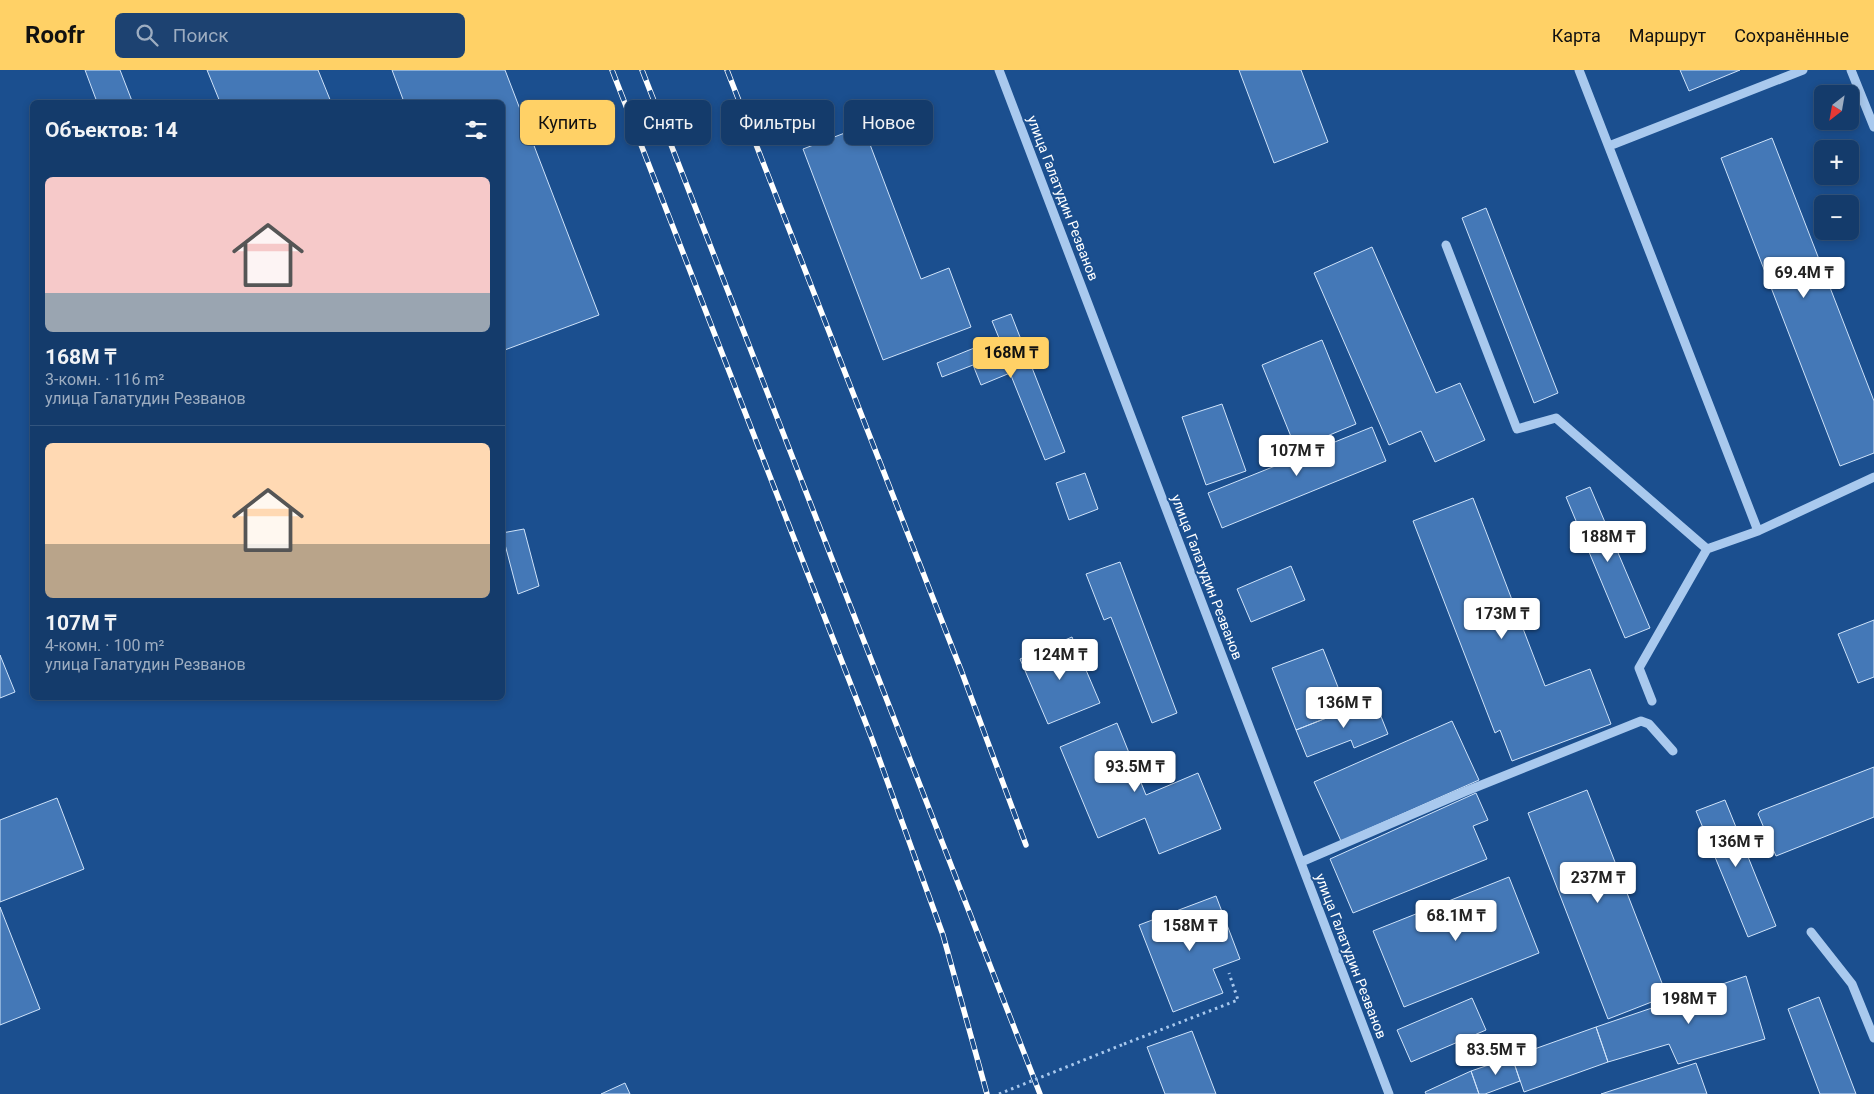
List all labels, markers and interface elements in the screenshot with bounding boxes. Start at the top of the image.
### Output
search box [115,13,465,58]
text: Roofr [25,21,85,49]
icon: search [133,21,161,49]
text: Поиск [173,24,228,47]
text: Карта [1552,25,1601,46]
text: Маршрут [1629,25,1706,46]
text: Сохранённые [1734,25,1849,46]
north arrow [1814,85,1859,130]
map controls [1814,85,1859,240]
chip: Купить [520,100,615,145]
chip: Снять [625,100,711,145]
chip: Фильтры [721,100,834,145]
chip: Новое [844,100,933,145]
street label: улица Галатудин Резванов [1024,113,1102,283]
icon: filters [462,116,490,144]
text: Объектов: 14 [45,118,178,142]
button: + [1814,140,1859,185]
button: − [1814,195,1859,240]
icon: home [223,210,313,300]
pin: 69.4M ₸ [1758,256,1850,299]
text: 69.4M ₸ [1775,263,1833,282]
pin: 168M ₸ [970,336,1052,379]
text: 168M ₸ [984,343,1038,362]
text: 168M ₸ [45,345,116,369]
text: 3-комн. · 116 m² [45,370,164,389]
text: улица Галатудин Резванов [45,389,246,408]
pin: 107M ₸ [1256,434,1338,477]
text: 107M ₸ [1270,441,1324,460]
icon: home [223,475,313,565]
street label: улица Галатудин Резванов [1168,492,1246,662]
pin: 188M ₸ [1567,520,1649,563]
text: 188M ₸ [1581,527,1635,546]
pin: 173M ₸ [1461,598,1543,640]
text: 173M ₸ [1475,604,1529,623]
text: 107M ₸ [45,611,116,635]
text: 4-комн. · 100 m² [45,636,164,655]
pin: 124M ₸ [1019,638,1101,681]
text: 124M ₸ [1033,645,1087,664]
text: улица Галатудин Резванов [45,655,246,674]
pin: 136M ₸ [1303,686,1385,729]
text: 136M ₸ [1317,693,1371,712]
pin: 93.5M ₸ [1089,750,1181,793]
text: 93.5M ₸ [1106,757,1164,776]
pin: 136M ₸ [1695,826,1777,868]
text: 136M ₸ [1709,832,1763,851]
pin: 237M ₸ [1557,862,1639,904]
text: 237M ₸ [1571,868,1625,887]
street label: улица Галатудин Резванов [1312,871,1390,1041]
pin: 68.1M ₸ [1410,900,1502,942]
text: 68.1M ₸ [1427,906,1485,925]
pin: 158M ₸ [1149,910,1231,952]
text: 158M ₸ [1163,916,1217,935]
pin: 198M ₸ [1648,982,1730,1025]
text: 198M ₸ [1662,989,1716,1008]
pin: 83.5M ₸ [1450,1034,1542,1076]
text: 83.5M ₸ [1467,1040,1525,1059]

